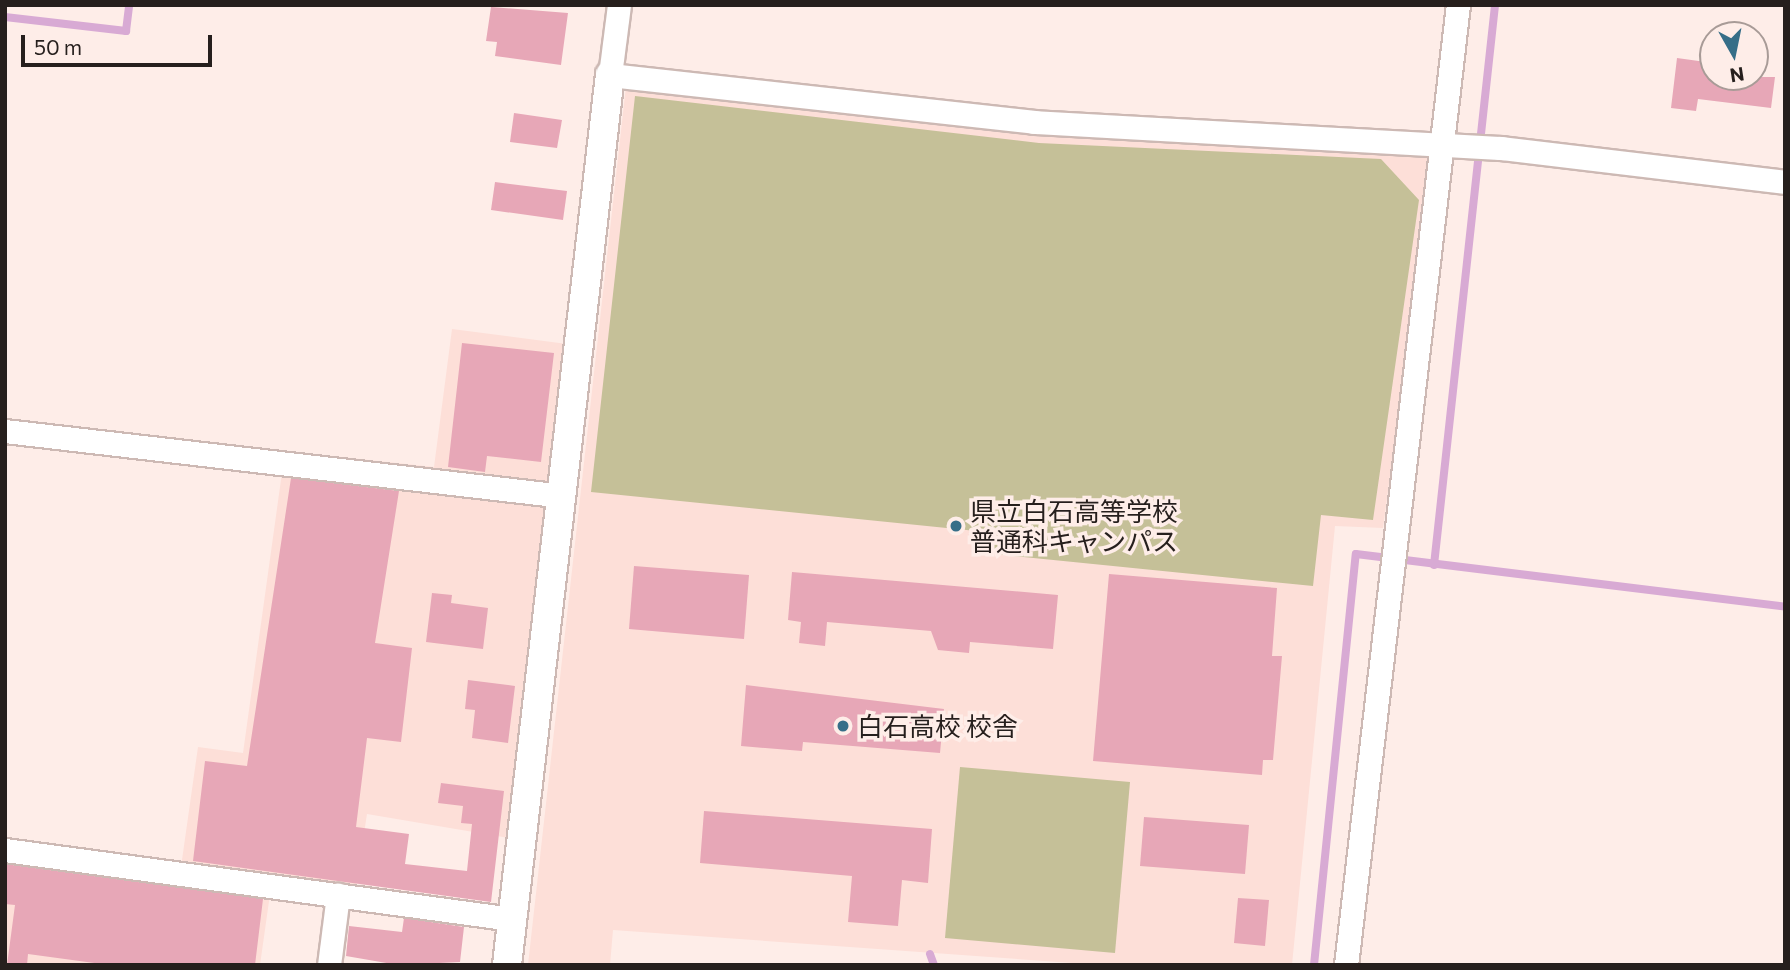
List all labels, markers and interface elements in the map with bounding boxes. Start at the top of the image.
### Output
scale bar [24,21,215,65]
north arrow [1699,21,1769,91]
text: 50 m [34,34,82,59]
text: N [1728,63,1746,88]
place label: 県立白石高等学校 普通科キャンパス [970,495,1178,556]
marker: 県立白石高等学校 普通科キャンパス [948,518,964,534]
place label: 白石高校 校舎 [857,710,1018,742]
marker: 白石高校 校舎 [835,718,851,734]

